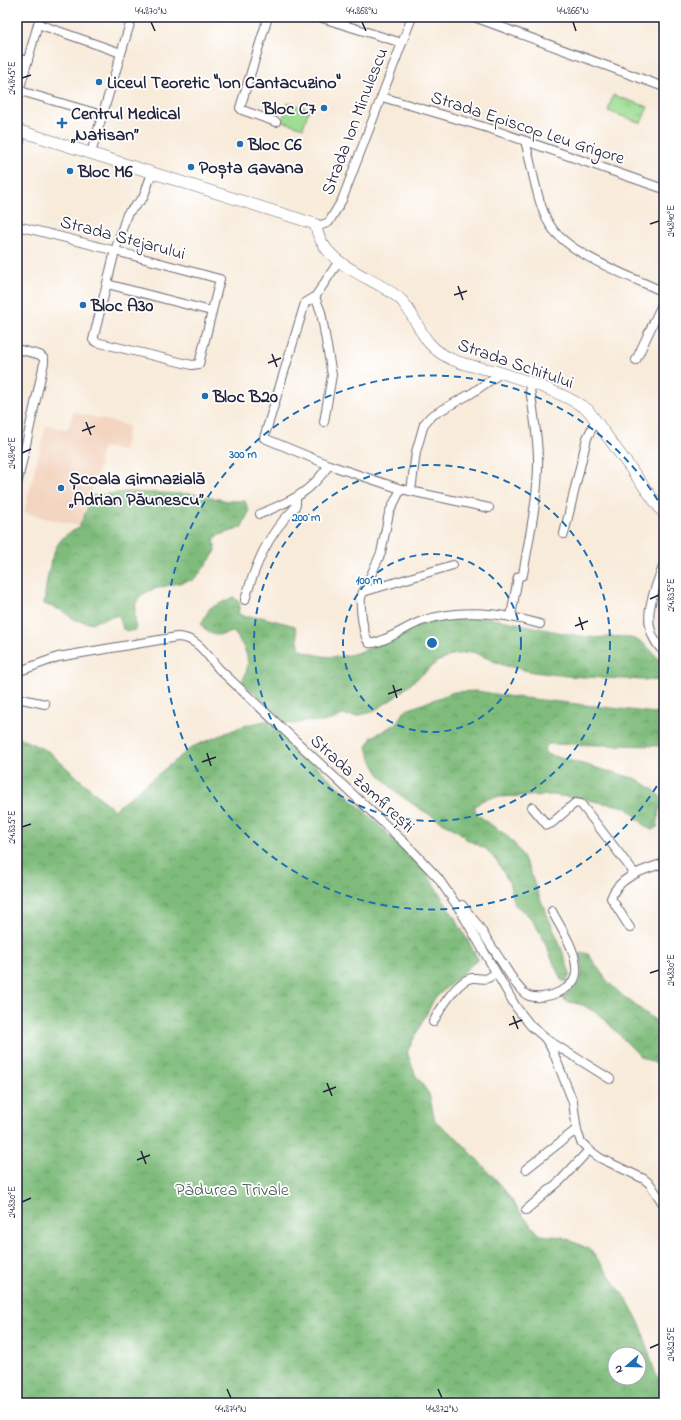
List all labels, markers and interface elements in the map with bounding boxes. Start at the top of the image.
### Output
text: 44.870°N [135,4,167,19]
text: 44.868°N [346,4,378,19]
text: 44.866°N [557,4,589,19]
street label: Strada Ion Minulescu [316,44,396,199]
text: 24.845°E [5,61,20,95]
place label: Liceul Teoretic "Ion Cantacuzino" [107,71,342,97]
marker: Liceul Teoretic "Ion Cantacuzino" [94,77,104,87]
street label: Strada Episcop Leu Grigore [427,85,629,174]
place label: Bloc C7 [262,97,317,123]
place label: Centrul Medical „Natisan” [70,102,180,149]
marker: Bloc C7 [319,103,329,113]
marker: Centrul Medical „Natisan” [56,117,68,129]
place label: Bloc C6 [247,133,302,159]
marker: Bloc C6 [235,139,245,149]
place label: Poșta Gavana [199,156,304,182]
place label: Bloc M6 [77,160,133,186]
marker: Poșta Gavana [186,162,196,172]
marker: Bloc M6 [65,166,75,176]
text: 24.840°E [664,205,679,237]
street label: Strada Stejarului [57,210,188,268]
place label: Bloc A30 [90,294,153,320]
marker: Bloc A30 [78,300,88,310]
street label: Strada Schitului [454,333,577,397]
place label: Bloc B20 [212,385,278,411]
marker: Bloc B20 [200,391,210,401]
text: 24.840°E [5,437,20,469]
text: 300 m [228,446,258,464]
place label: Școala Gimnazială „Adrian Păunescu” [68,467,205,514]
marker: Școala Gimnazială „Adrian Păunescu” [56,483,66,493]
text: 200 m [291,509,321,527]
text: 100 m [356,572,383,590]
text: 24.835°E [664,578,679,612]
centre of rings [425,636,439,650]
street label: Strada Zamfirești [303,729,420,840]
text: 24.835°E [5,810,20,844]
text: 24.830°E [664,954,679,986]
park label: Pădurea Trivale [175,1178,290,1204]
text: 24.830°E [5,1186,20,1218]
text: 24.825°E [664,1327,679,1361]
north arrow [607,1346,647,1386]
text: N [610,1363,627,1375]
text: 44.874°N [215,1402,247,1417]
text: 44.872°N [426,1402,459,1417]

